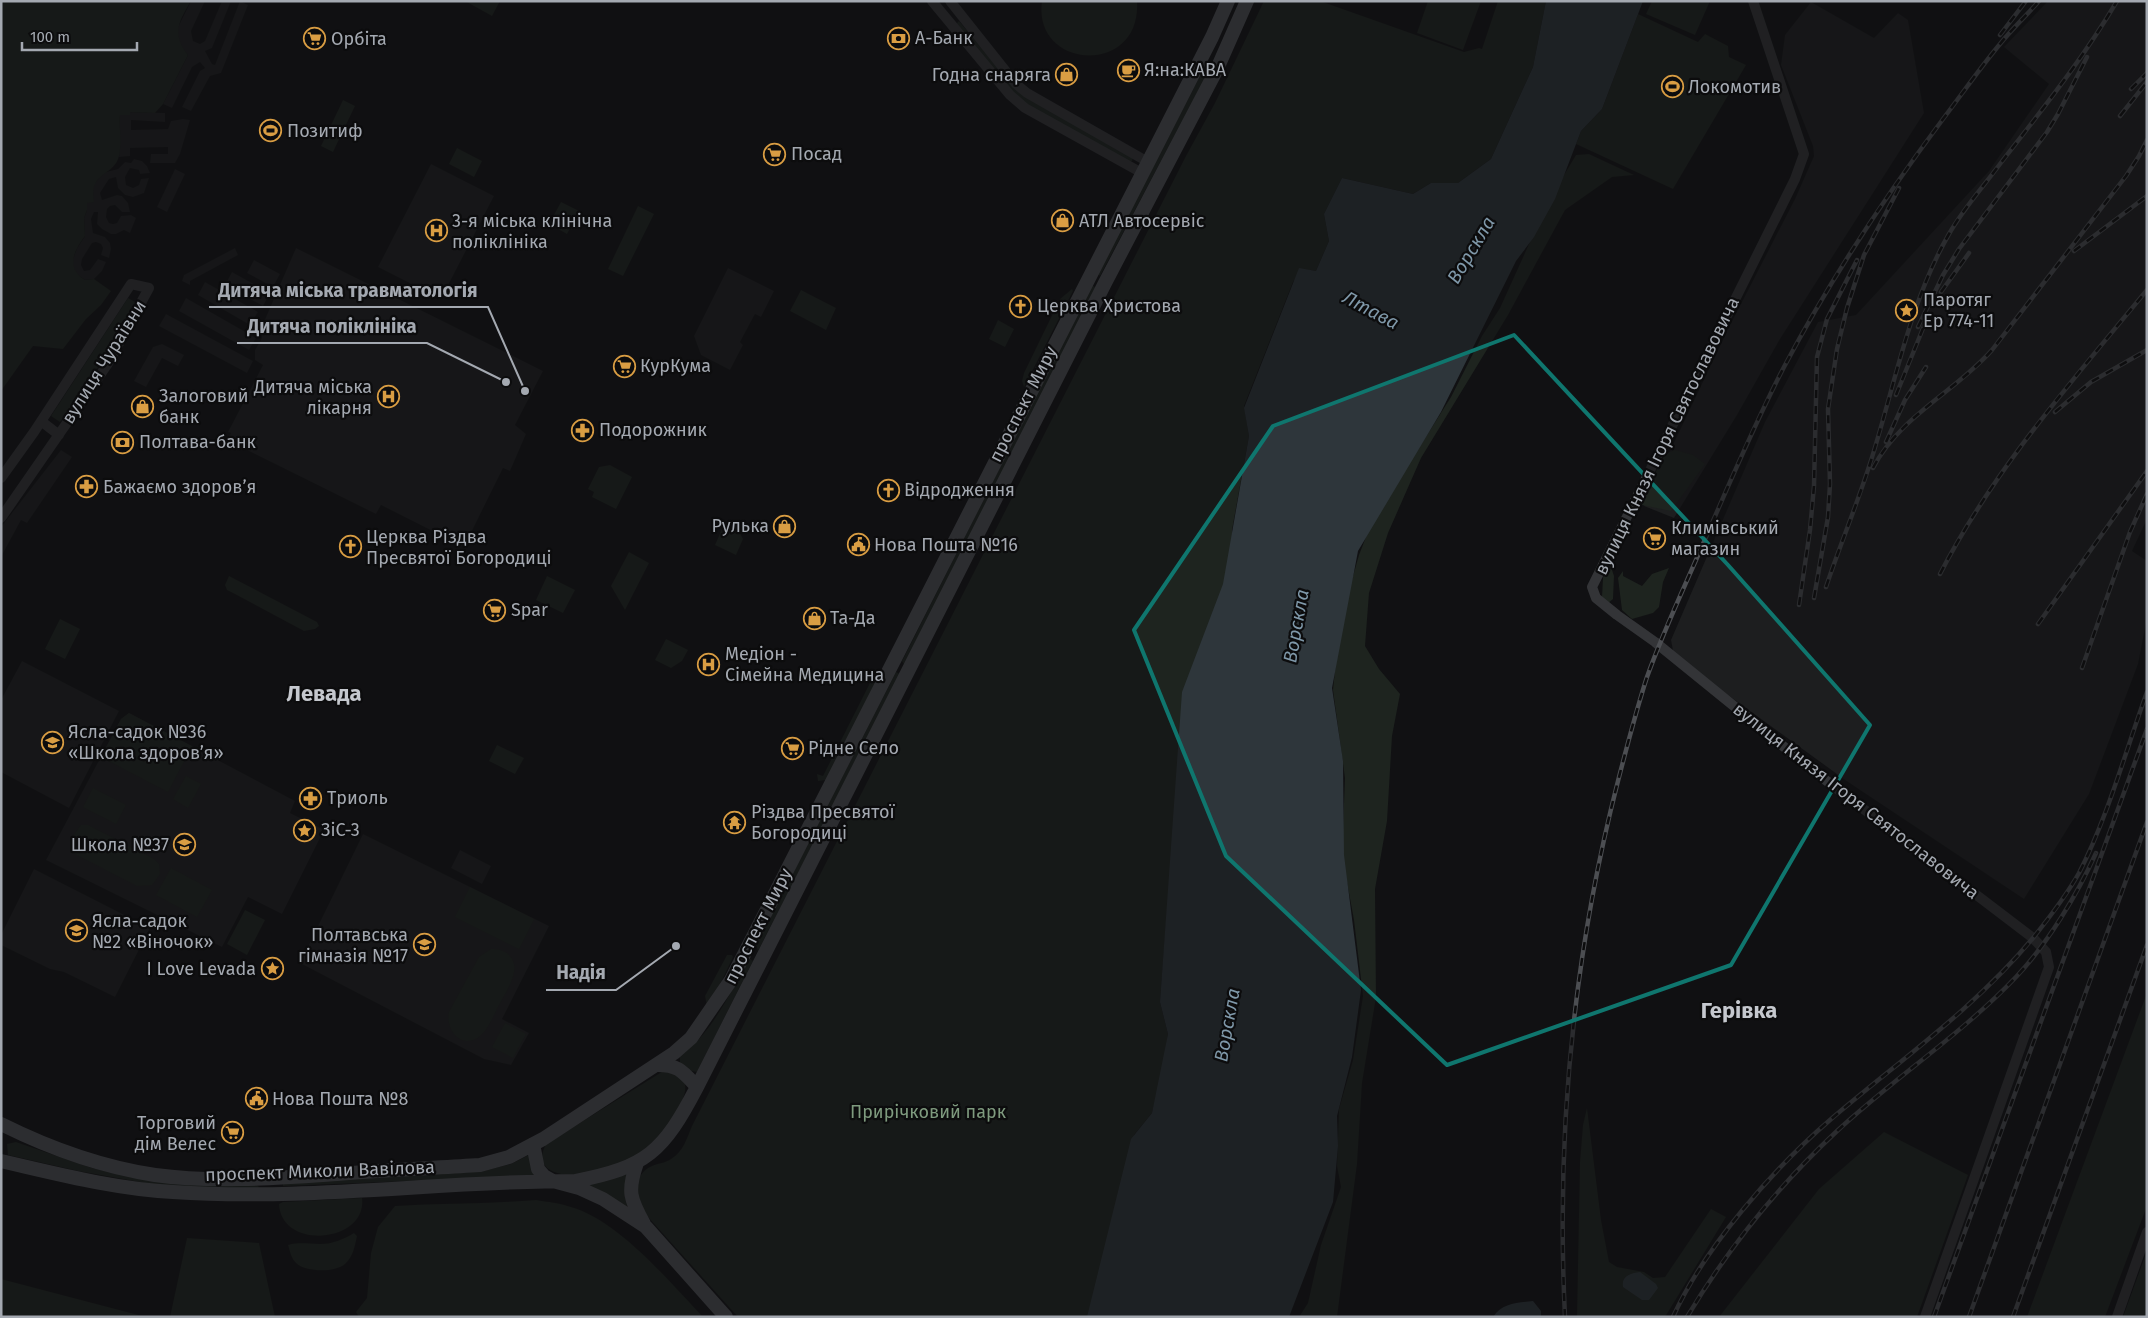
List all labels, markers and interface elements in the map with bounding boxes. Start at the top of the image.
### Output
scale bar [22,20,138,52]
bank icon: А-Банк [887,26,911,50]
supermarket icon: Орбіта [303,27,327,51]
place label: А-Банк [915,27,973,49]
text: 100 m [30,28,70,46]
place label: Орбіта [331,28,387,50]
cafe icon: Я:на:КАВА [1116,58,1140,82]
place label: Я:на:КАВА [1144,59,1227,81]
shop icon: Годна снаряга [1055,63,1079,87]
place label: Годна снаряга [932,64,1051,86]
sports icon: Локомотив [1660,75,1684,99]
place label: Локомотив [1688,76,1781,98]
sports icon: Позитиф [259,119,283,143]
place label: Позитиф [287,120,363,142]
supermarket icon: Посад [763,142,787,166]
place label: Посад [791,143,842,165]
shop icon: АТЛ Автосервіс [1051,209,1075,233]
place label: 3-я міська клінічна поліклініка [452,210,612,253]
place label: АТЛ Автосервіс [1079,210,1205,232]
water label: Ворскла [1442,212,1500,288]
hospital icon: 3-я міська клінічна поліклініка [424,219,448,243]
callout: Дитяча міська травматологія [209,273,488,307]
text: Дитяча міська травматологія [217,279,478,302]
water label: Лтава [1338,285,1403,334]
place label: Паротяг Ер 774-11 [1923,289,1994,332]
church icon: Церква Христова [1009,294,1033,318]
street label: вулиця Князя Ігоря Святославовича [1590,294,1744,578]
place label: Церква Христова [1037,295,1181,317]
street label: вулиця Чураївни [57,296,151,428]
place icon: Паротяг Ер 774-11 [1895,298,1919,322]
callout: Дитяча поліклініка [237,309,427,343]
text: Дитяча поліклініка [246,315,417,338]
street label: проспект Миру [984,342,1062,466]
supermarket icon: КурКума [612,354,636,378]
place label: КурКума [640,355,711,377]
place label: Дитяча міська лікарня [253,376,372,419]
place label: Залоговий банк [159,385,249,428]
hospital icon: Дитяча міська лікарня [376,385,400,409]
shop icon: Залоговий банк [131,394,155,418]
pharmacy icon: Подорожник [571,418,595,442]
place label: Подорожник [599,419,707,441]
bank icon: Полтава-банк [111,430,135,454]
place label: Полтава-банк [139,431,257,453]
pharmacy icon: Бажаємо здоровʼя [75,475,99,499]
place label: Бажаємо здоровʼя [103,476,256,498]
church icon: Відродження [876,478,900,502]
place label: Відродження [904,479,1015,501]
shop icon: Рулька [773,514,797,538]
place label: Рулька [711,515,769,537]
place label: Климівський магазин [1671,517,1779,560]
place label: Церква Різдва Пресвятої Богородиці [366,526,552,569]
supermarket icon: Климівський магазин [1643,526,1667,550]
public building icon: Нова Пошта №16 [846,533,870,557]
place label: Нова Пошта №16 [874,534,1018,556]
church icon: Церква Різдва Пресвятої Богородиці [338,535,362,559]
water label: Ворскла [1278,587,1314,665]
supermarket icon: Spar [483,598,507,622]
place label: Spar [511,599,548,621]
shop icon: Та-Да [802,606,826,630]
place label: Та-Да [830,607,876,629]
place label: Медіон - Сімейна Медицина [725,643,884,686]
hospital icon: Медіон - Сімейна Медицина [697,652,721,676]
district label: Левада [287,680,361,707]
street label: вулиця Князя Ігоря Святославовича [1729,698,1983,904]
place label: Ясла-садок №36 «Школа здоров’я» [68,721,224,764]
school or university icon: Ясла-садок №36 «Школа здоров’я» [40,730,64,754]
supermarket icon: Рідне Село [780,736,804,760]
place label: Рідне Село [808,737,899,759]
pharmacy icon: Триоль [299,786,323,810]
place label: Триоль [327,787,388,809]
place label: Різдва Пресвятої Богородиці [751,801,895,844]
temple icon: Різдва Пресвятої Богородиці [723,810,747,834]
place icon: ЗіС-3 [293,818,317,842]
place label: ЗіС-3 [321,819,360,841]
school or university icon: Школа №37 [173,833,197,857]
place label: Школа №37 [71,834,169,856]
street label: проспект Миру [719,864,797,988]
place label: Ясла-садок №2 «Віночок» [92,910,213,953]
school or university icon: Ясла-садок №2 «Віночок» [64,919,88,943]
place label: Полтавська гімназія №17 [298,924,408,967]
school or university icon: Полтавська гімназія №17 [412,933,436,957]
callout: Надія [546,956,616,990]
place icon: I Love Levada [260,957,284,981]
place label: I Love Levada [146,958,256,980]
text: Надія [556,961,606,984]
water label: Ворскла [1209,986,1245,1064]
district label: Герівка [1701,997,1777,1024]
public building icon: Нова Пошта №8 [244,1087,268,1111]
place label: Нова Пошта №8 [272,1088,408,1110]
park label: Прирічковий парк [850,1101,1007,1123]
place label: Торговий дім Велес [135,1112,216,1155]
supermarket icon: Торговий дім Велес [220,1121,244,1145]
street label: проспект Миколи Вавілова [205,1156,435,1186]

